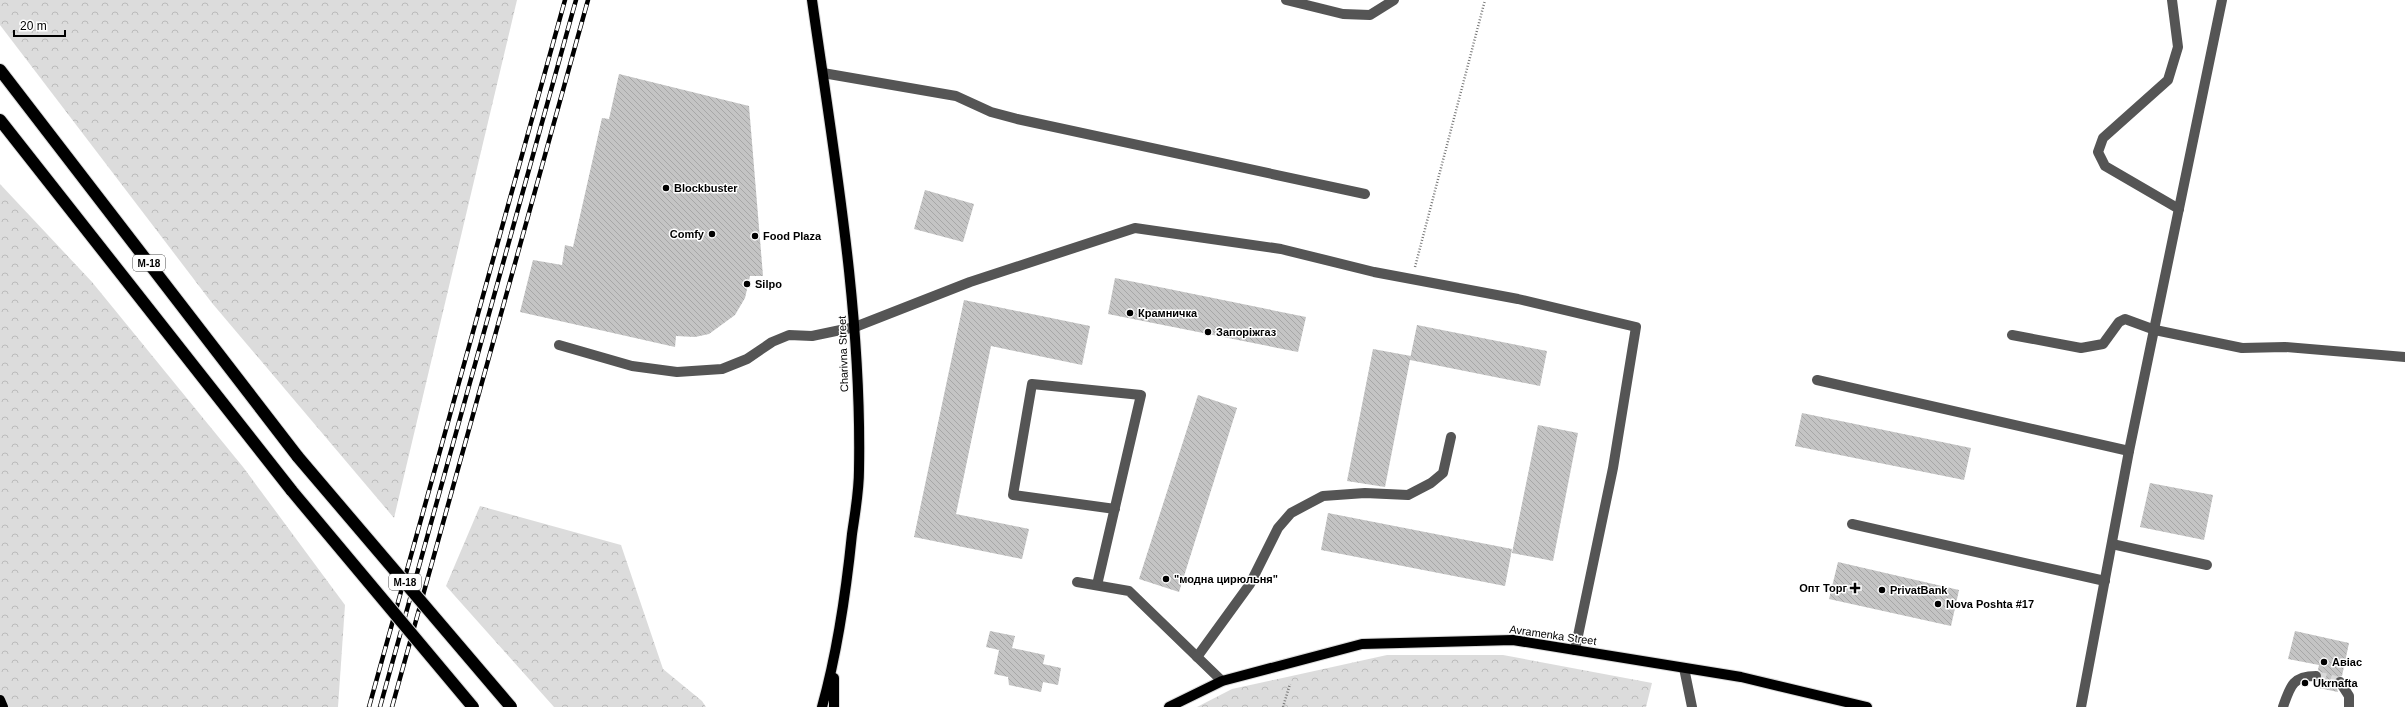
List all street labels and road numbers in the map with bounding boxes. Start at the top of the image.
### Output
road number: М-18 [133,255,165,271]
street label: Charivna Street [836,316,850,392]
road number: М-18 [389,574,421,590]
street label: Avramenka Street [1509,623,1597,647]

